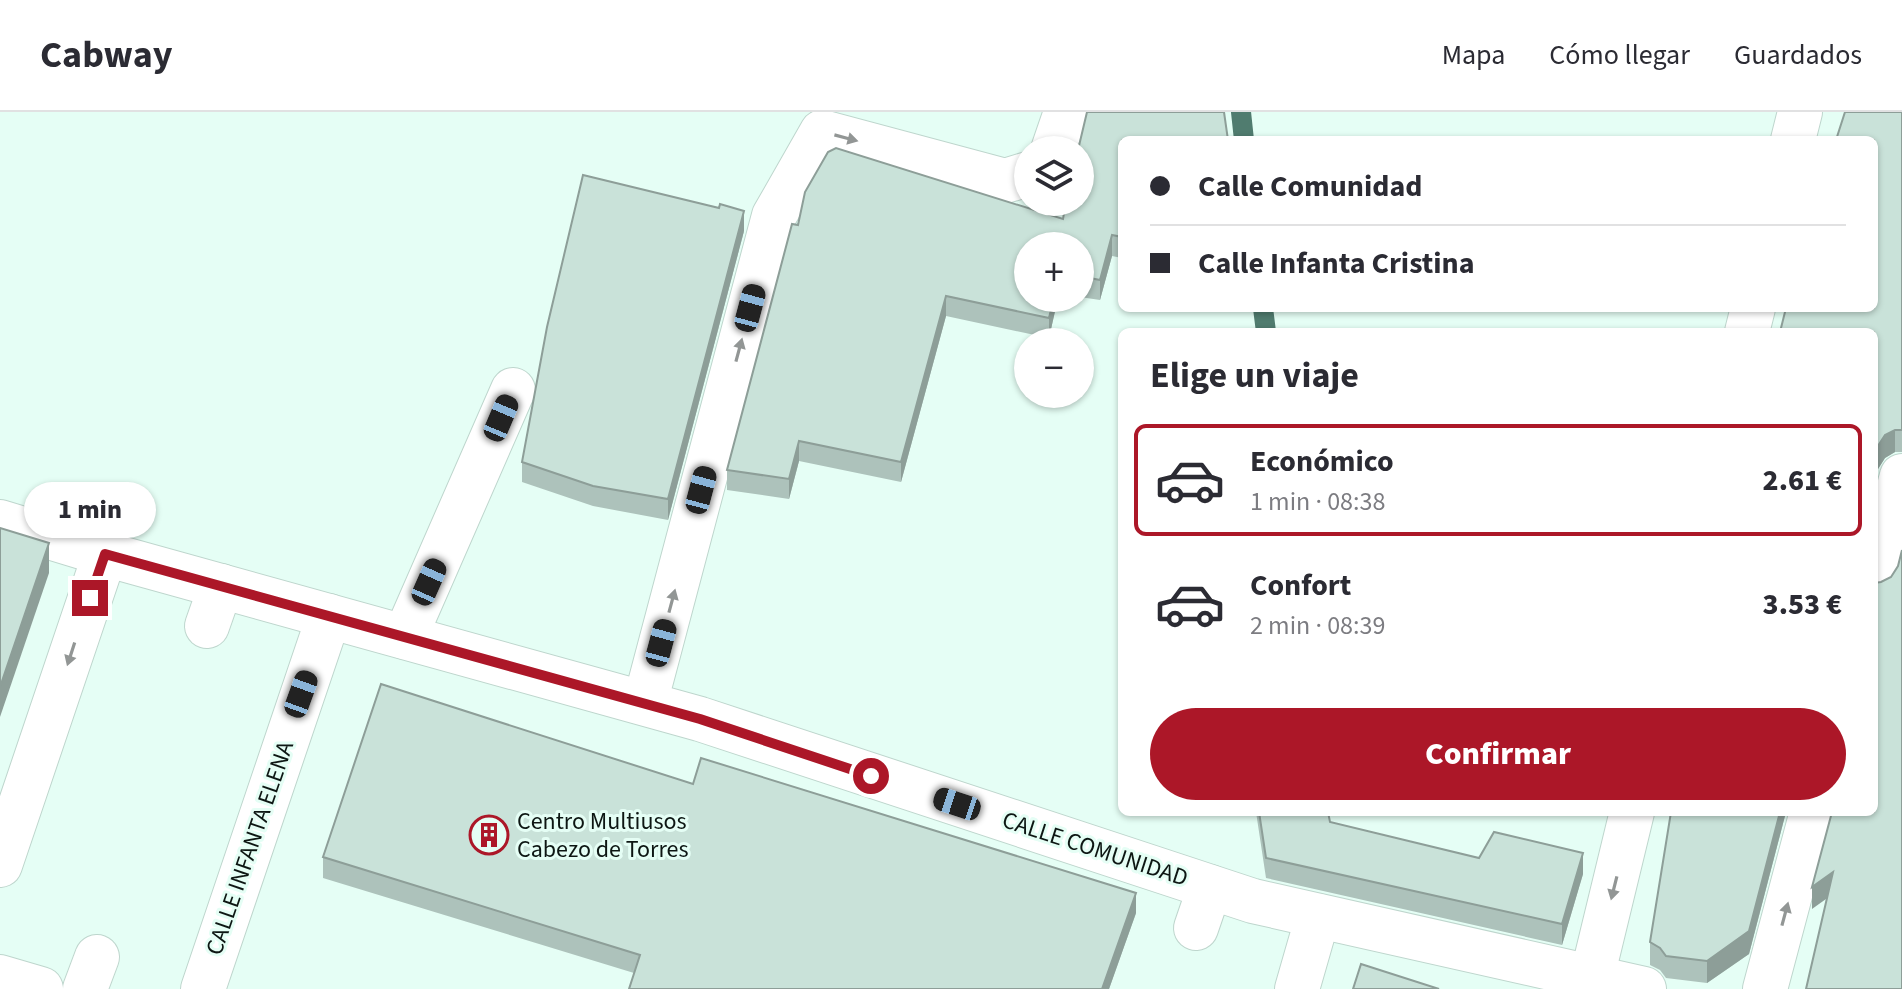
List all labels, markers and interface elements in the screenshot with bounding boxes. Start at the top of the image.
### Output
text: Cabway [40,28,173,82]
text: Mapa [1442,35,1505,75]
text: Cómo llegar [1549,35,1690,75]
text: Guardados [1734,35,1862,75]
one-way arrow [834,133,859,145]
map controls [1014,136,1094,408]
button: layers [1014,136,1094,216]
text: Calle Comunidad [1198,165,1422,208]
button: + [1014,232,1094,312]
text: Calle Infanta Cristina [1198,242,1475,285]
car [732,282,768,334]
button: − [1014,328,1094,408]
one-way arrow [733,337,745,362]
text: Elige un viaje [1150,350,1359,401]
car [481,391,521,445]
text: Económico [1250,440,1394,483]
icon: car [1154,444,1226,516]
text: 2.61 € [1763,459,1842,502]
car [683,464,719,516]
callout: 1 min [24,482,156,538]
text: 1 min · 08:38 [1250,483,1385,520]
text: 1 min [58,491,122,528]
car [408,555,450,609]
text: Confort [1250,564,1351,607]
icon: car [1154,568,1226,640]
route end [72,580,108,616]
text: 3.53 € [1763,583,1842,626]
one-way arrow [666,588,679,613]
text: 2 min · 08:39 [1250,607,1385,644]
car [643,617,679,669]
one-way arrow [64,643,76,667]
car [282,667,320,721]
button: Confirmar [1150,708,1846,800]
street label: CALLE INFANTA ELENA [197,736,303,960]
route start [853,758,889,794]
car [930,785,984,823]
street label: CALLE COMUNIDAD [998,802,1192,896]
place label: Centro Multiusos Cabezo de Torres [517,804,688,867]
building icon: Centro Multiusos Cabezo de Torres [468,814,510,856]
one-way arrow [1607,875,1619,900]
one-way arrow [1780,901,1792,926]

